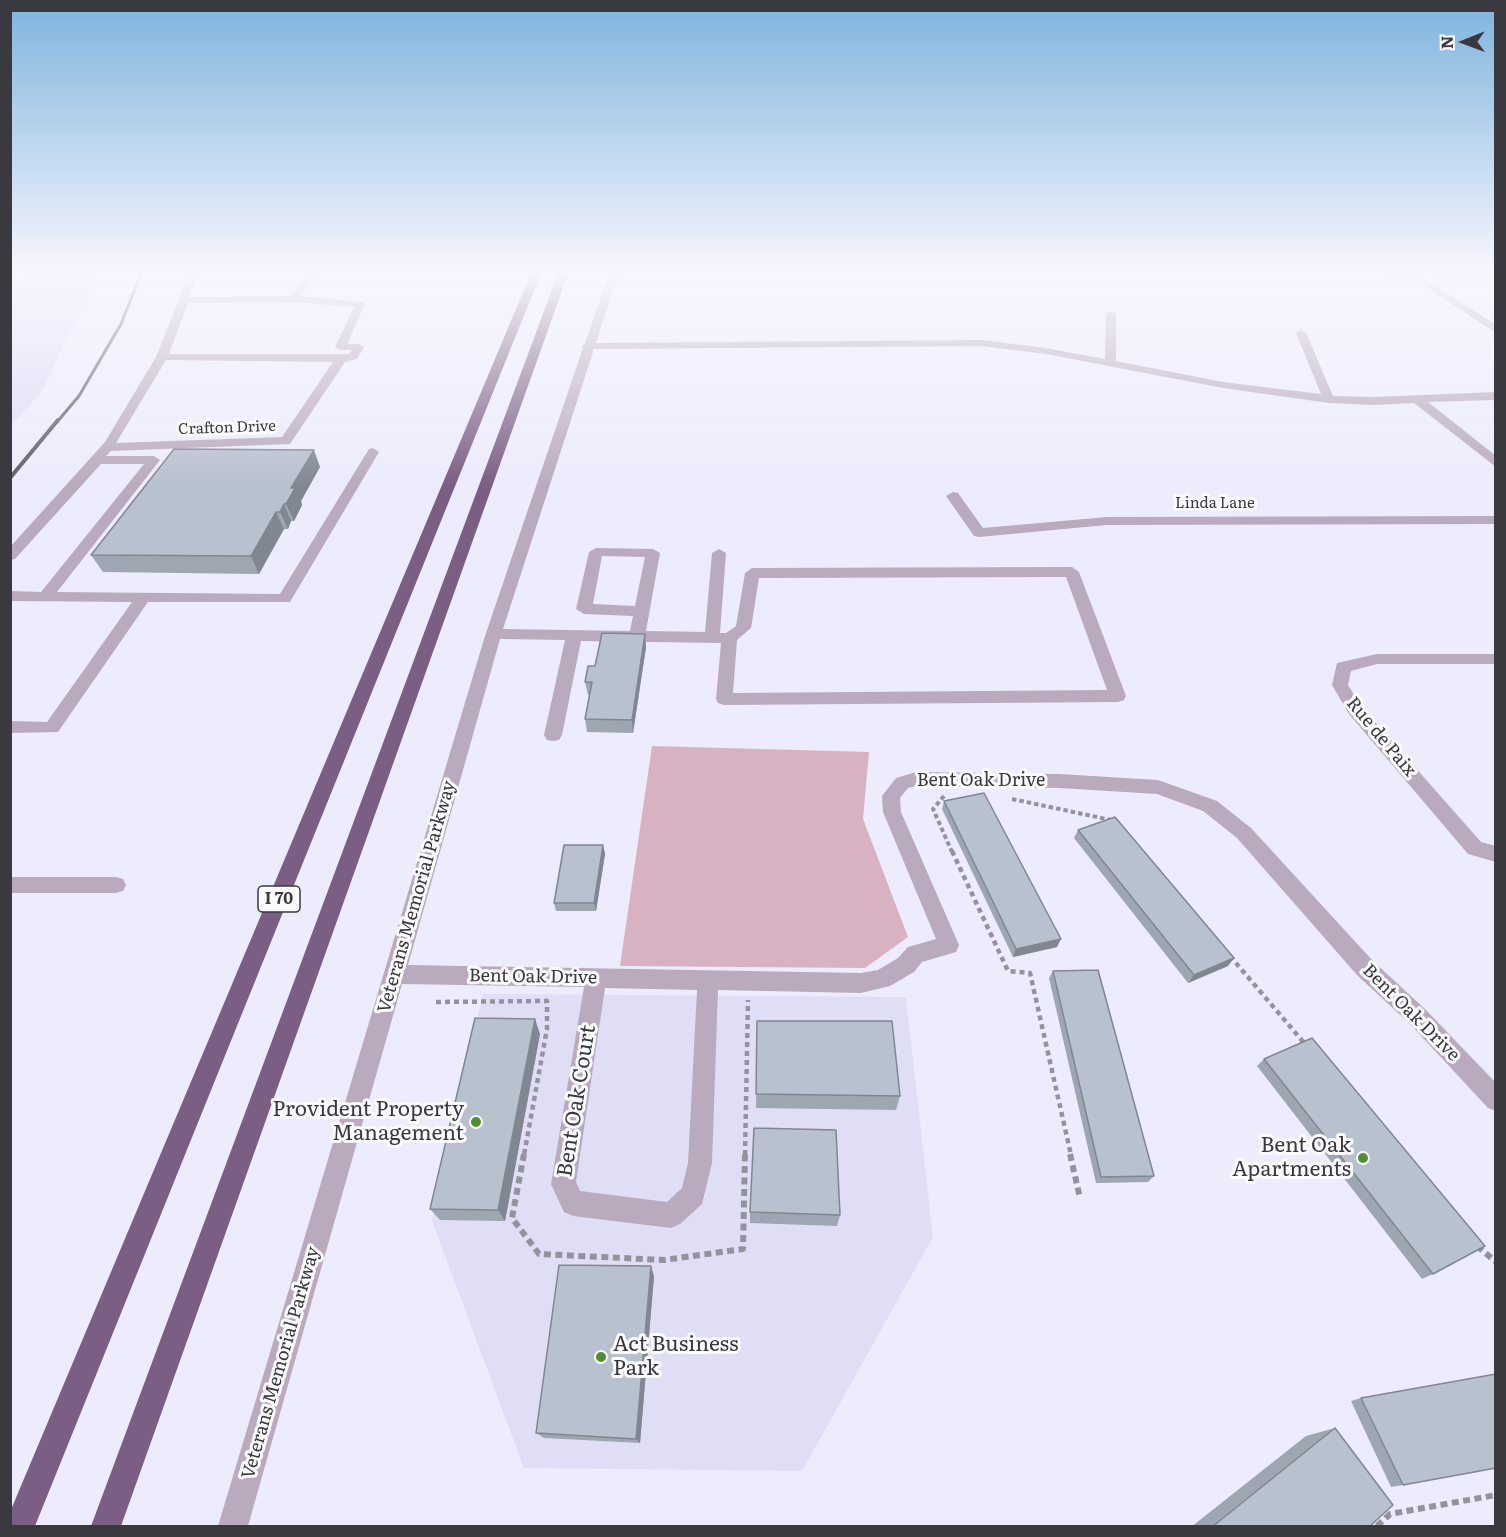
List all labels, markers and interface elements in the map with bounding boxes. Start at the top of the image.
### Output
north arrow [1434,12,1494,72]
text: N [1434,35,1458,49]
street label: Crafton Drive [178,417,276,439]
street label: Linda Lane [1175,495,1255,513]
street label: Rue de Paix [1342,693,1420,781]
street label: Bent Oak Drive [917,770,1045,792]
street label: Veterans Memorial Parkway [373,778,461,1016]
road number: I 70 [258,886,300,912]
street label: Bent Oak Drive [1358,960,1464,1066]
street label: Bent Oak Drive [469,965,597,989]
street label: Bent Oak Court [553,1023,601,1179]
place label: Provident Property Management [272,1097,464,1147]
marker: Provident Property Management [469,1115,483,1129]
place label: Bent Oak Apartments [1232,1133,1351,1183]
marker: Bent Oak Apartments [1356,1151,1370,1165]
street label: Veterans Memorial Parkway [237,1244,325,1482]
place label: Act Business Park [613,1332,738,1382]
marker: Act Business Park [594,1350,608,1364]

